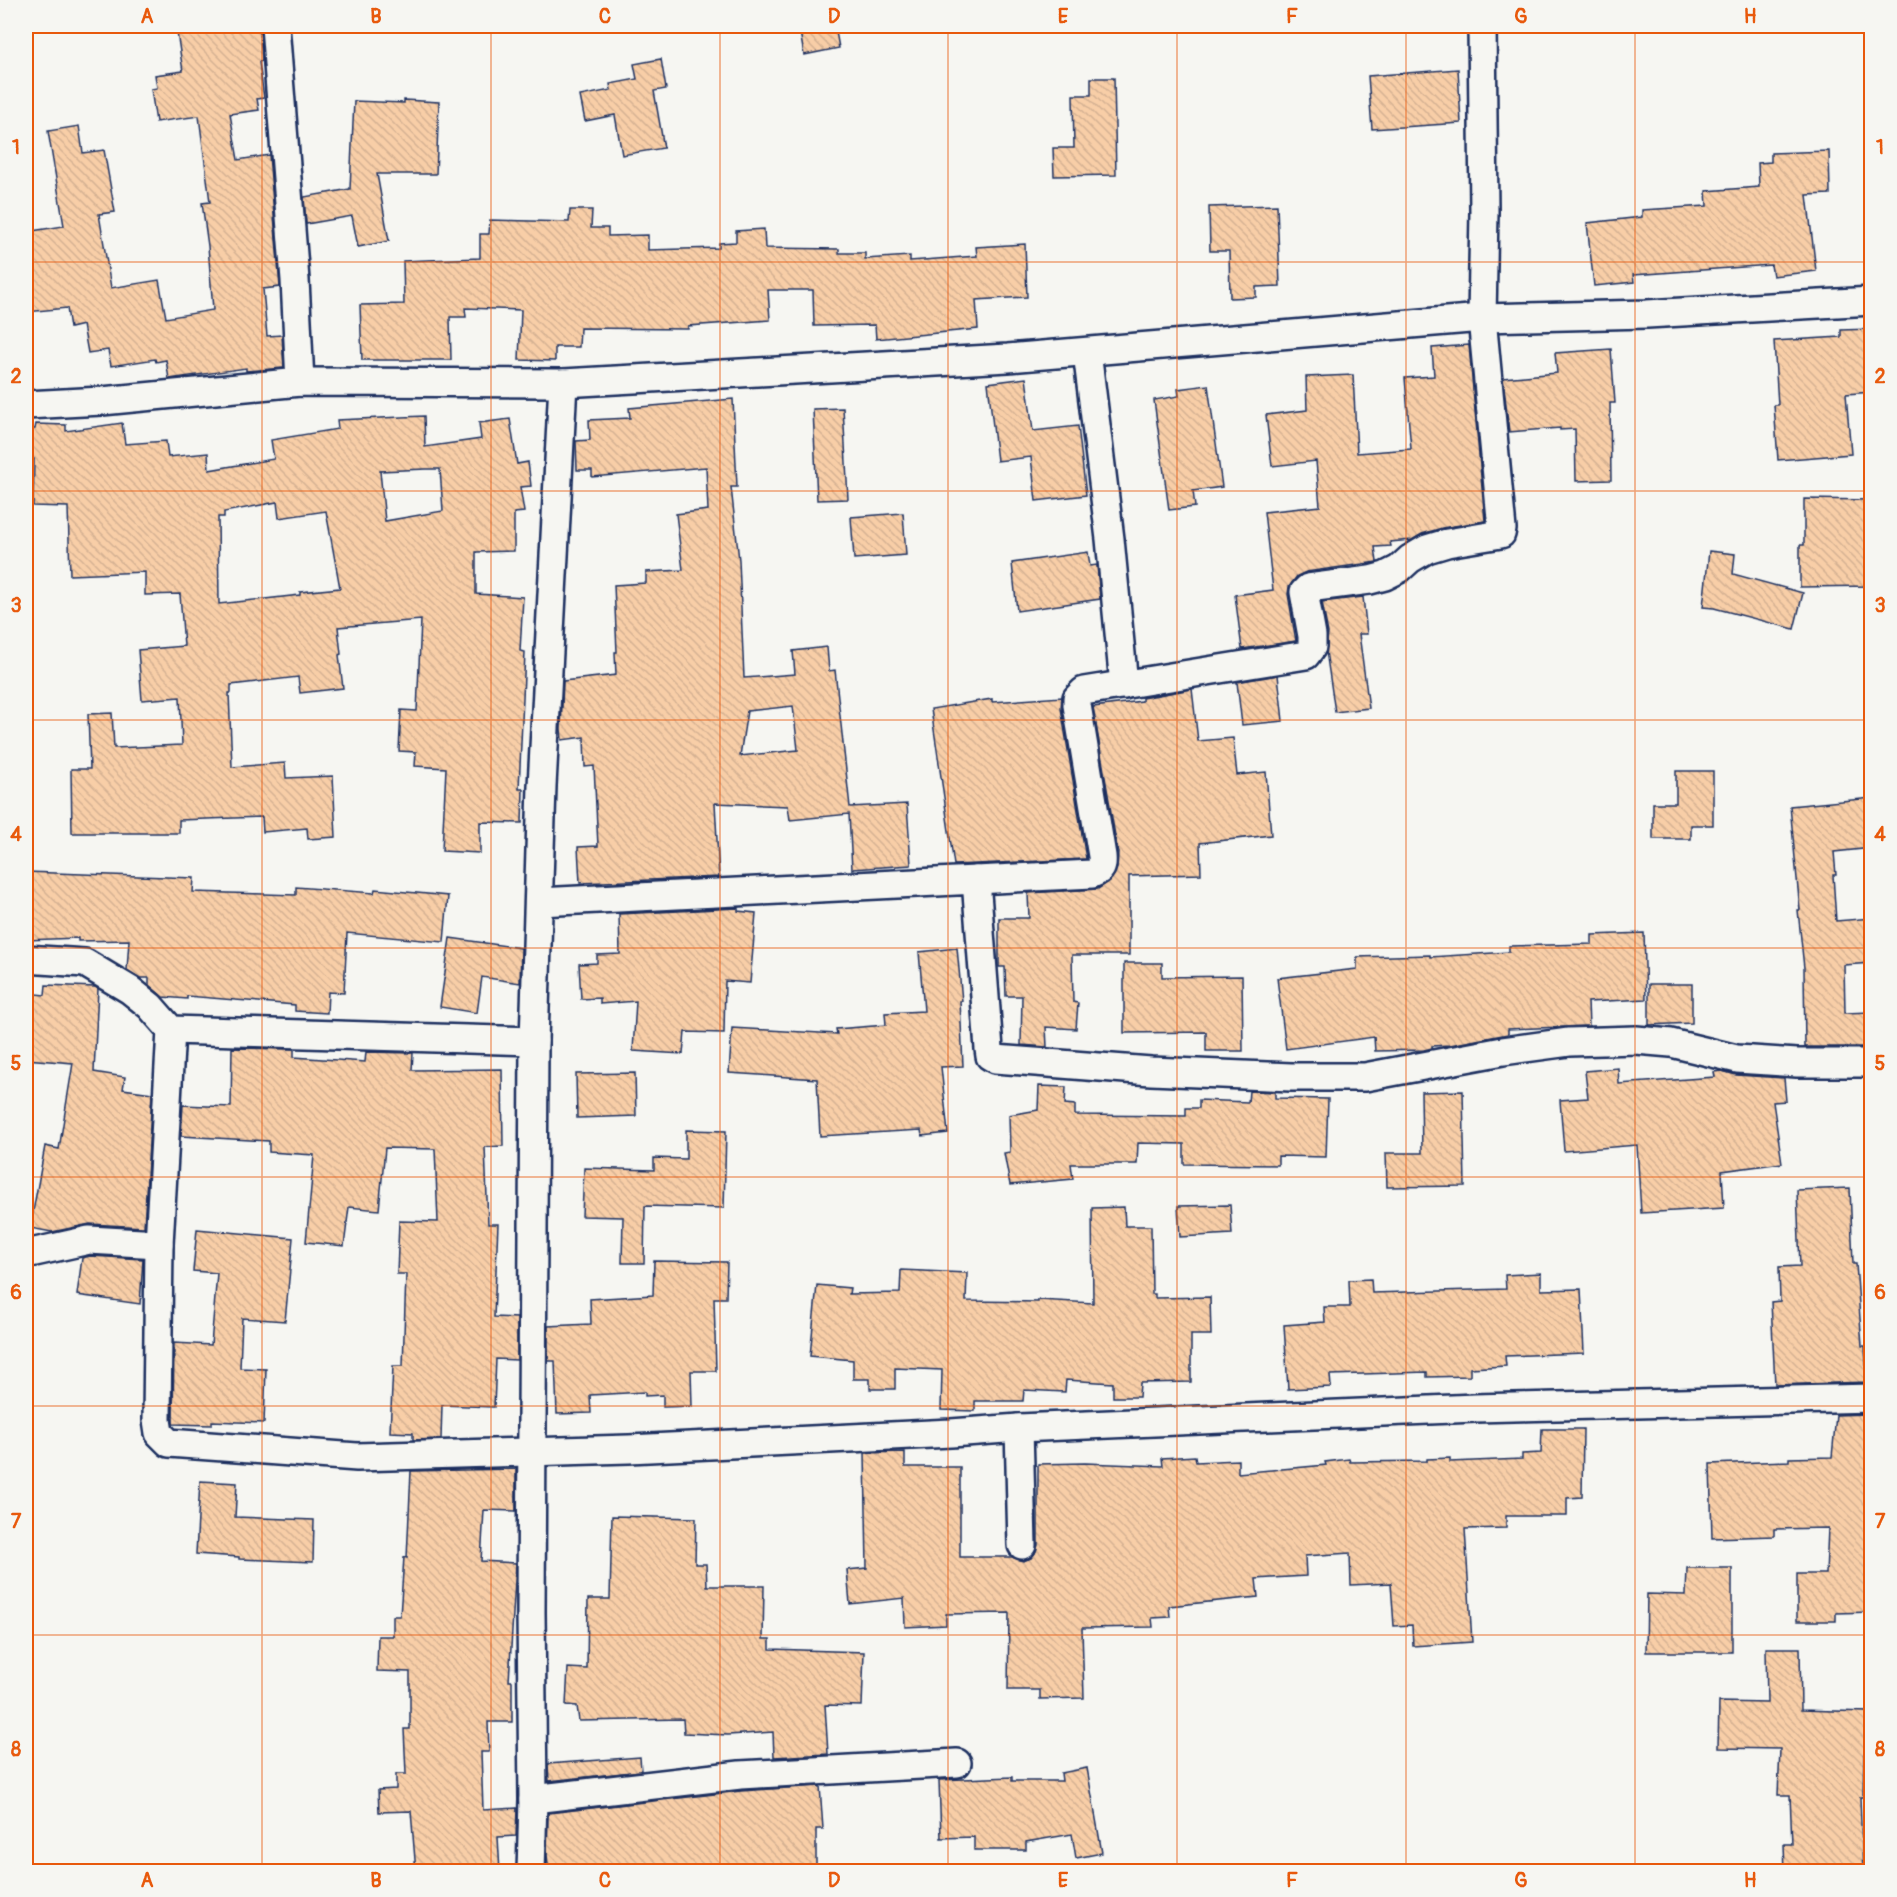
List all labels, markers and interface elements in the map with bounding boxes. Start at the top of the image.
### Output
text: A [141,4,154,29]
text: B [370,4,382,29]
text: C [599,4,611,29]
text: D [828,4,841,29]
text: E [1058,4,1069,29]
text: F [1286,4,1298,29]
text: G [1514,4,1528,29]
text: H [1744,4,1757,29]
text: 1 [12,135,20,160]
text: 1 [1876,135,1884,160]
text: 2 [10,364,22,389]
text: 2 [1874,364,1886,389]
text: 3 [10,593,22,618]
text: 3 [1874,593,1886,618]
text: 4 [10,822,22,847]
text: 4 [1874,822,1886,847]
text: 5 [11,1051,22,1076]
text: 5 [1875,1051,1886,1076]
text: 6 [10,1280,22,1305]
text: 6 [1874,1280,1886,1305]
text: 7 [11,1509,22,1534]
text: 7 [1875,1509,1886,1534]
text: 8 [11,1737,21,1762]
text: 8 [1875,1737,1885,1762]
text: A [141,1868,154,1893]
text: B [370,1868,382,1893]
text: C [599,1868,611,1893]
text: D [828,1868,841,1893]
text: E [1058,1868,1069,1893]
text: F [1286,1868,1298,1893]
text: G [1514,1868,1528,1893]
text: H [1744,1868,1757,1893]

